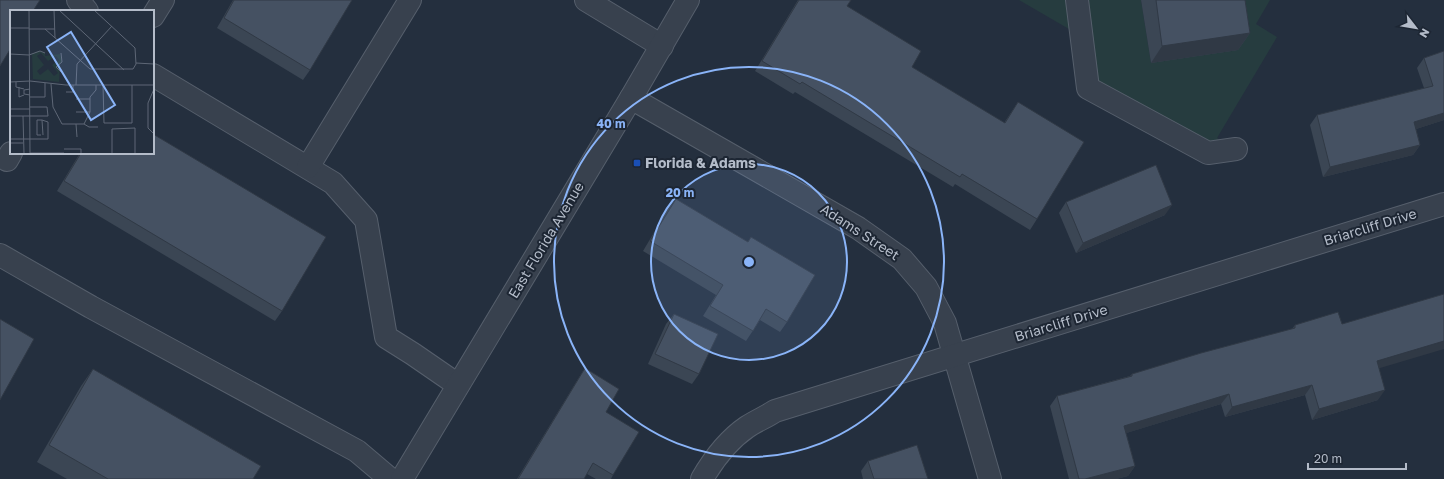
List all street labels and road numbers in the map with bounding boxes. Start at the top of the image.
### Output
street label: East Florida Avenue [504,179,587,301]
street label: Adams Street [818,200,903,263]
street label: Briarcliff Drive [1321,204,1418,249]
street label: Briarcliff Drive [1012,300,1109,345]

